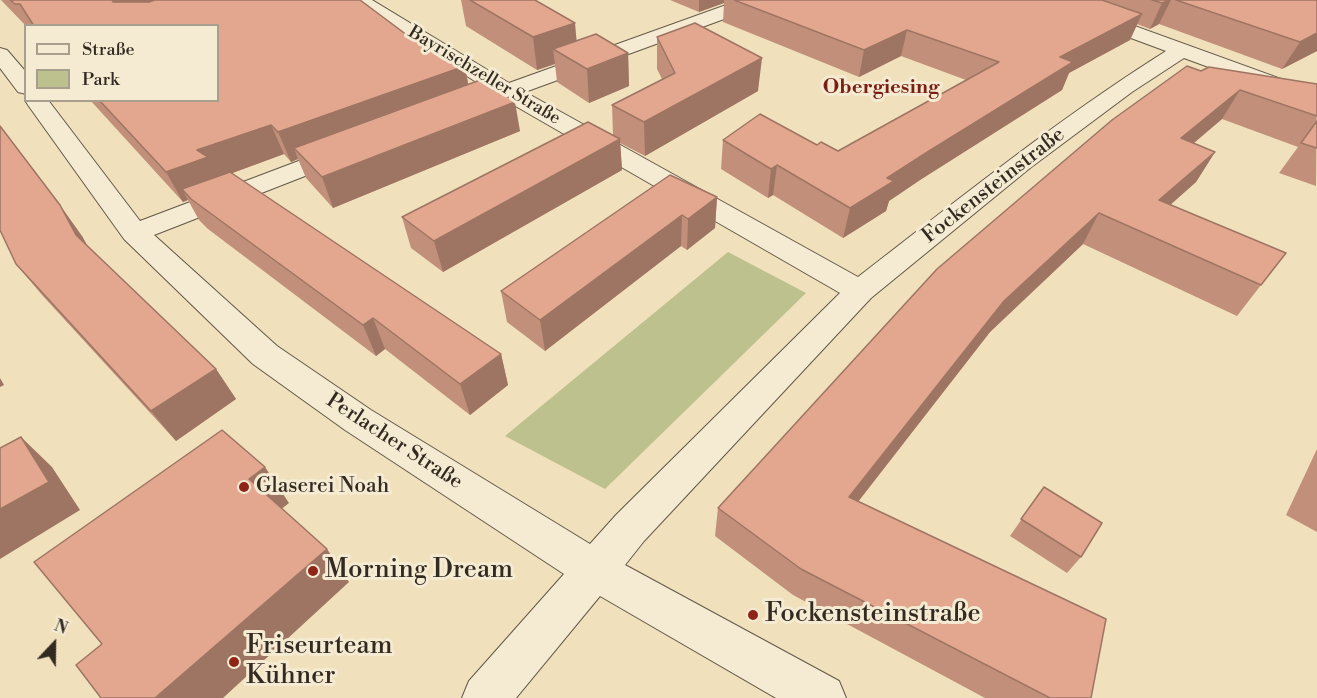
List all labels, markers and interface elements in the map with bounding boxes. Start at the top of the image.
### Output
street label: Bayrischzeller Straße [404,22,564,130]
legend [24,24,219,102]
text: Straße [82,38,135,61]
text: Park [82,68,119,91]
district label: Obergiesing [823,76,939,100]
street label: Fockensteinstraße [918,122,1070,250]
street label: Perlacher Straße [321,389,467,495]
place label: Glaserei Noah [256,474,389,500]
marker: Glaserei Noah [237,480,251,494]
place label: Morning Dream [325,555,513,587]
marker: Morning Dream [306,564,320,578]
place label: Fockensteinstraße [765,599,981,631]
marker: Fockensteinstraße [746,608,760,622]
north arrow [24,614,84,674]
text: N [51,616,70,639]
place label: Friseurteam Kühner [246,631,392,692]
marker: Friseurteam Kühner [227,655,241,669]

